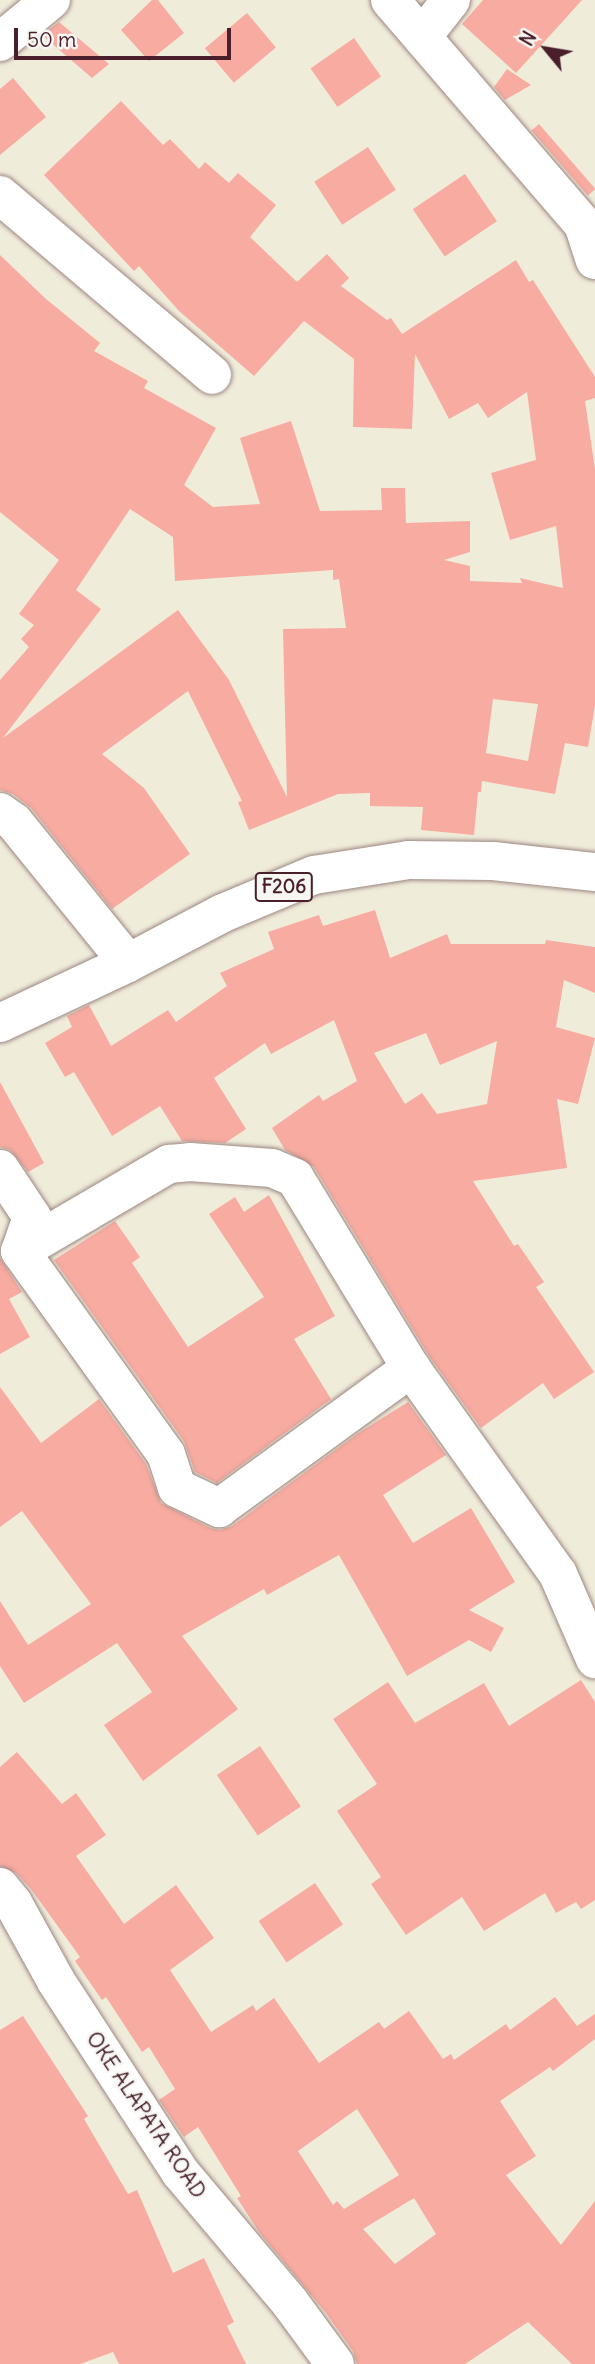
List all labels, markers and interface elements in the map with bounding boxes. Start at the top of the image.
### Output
scale bar [18,14,234,58]
north arrow [511,14,581,84]
text: 50 m [27,26,76,53]
text: N [514,27,541,50]
road number: F206 [254,872,314,902]
street label: OKE ALAPATA ROAD [81,2027,211,2203]

